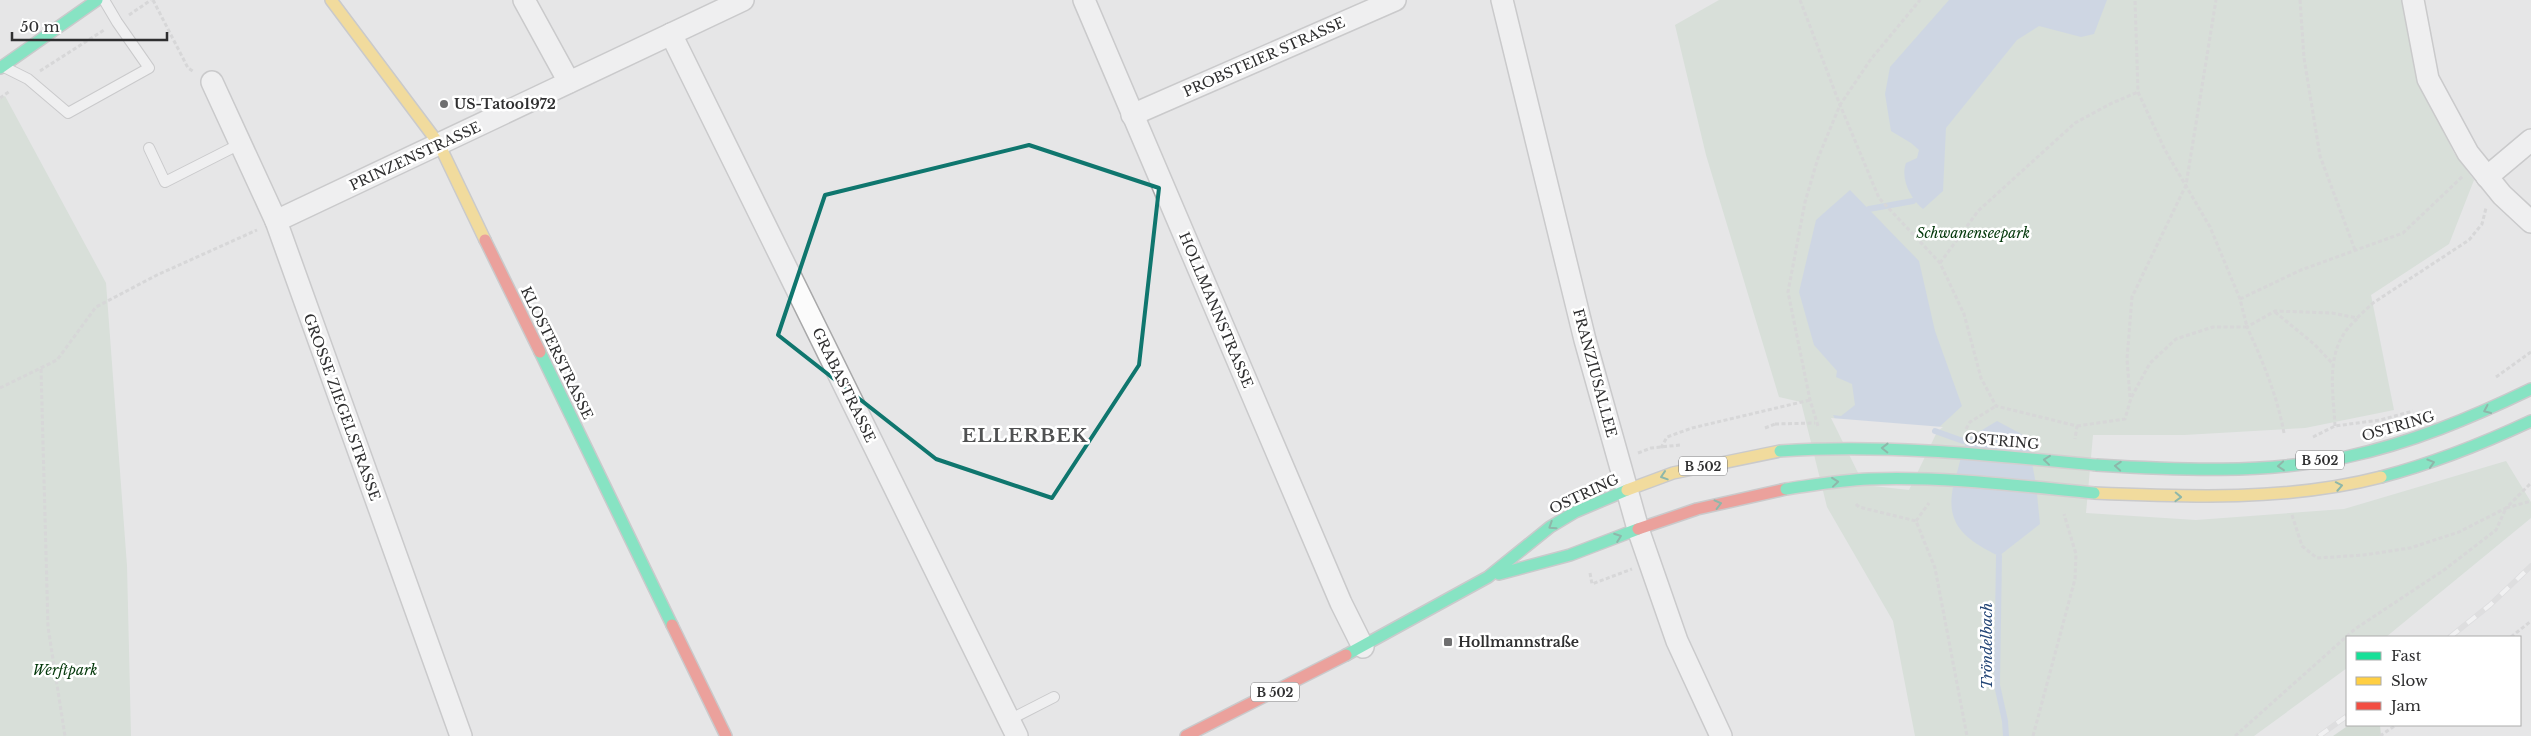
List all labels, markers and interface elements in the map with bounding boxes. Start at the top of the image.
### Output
scale bar [12,10,168,42]
street label: PROBSTEIER STRASSE [1180,13,1348,101]
text: 50 m [20,17,60,36]
place label: US-Tatoo1972 [454,95,556,113]
marker: US-Tatoo1972 [438,98,450,110]
street label: PRINZENSTRASSE [346,118,484,194]
park label: Schwanenseepark [1916,224,2030,242]
street label: HOLLMANNSTRASSE [1175,229,1257,391]
street label: KLOSTERSTRASSE [517,284,597,422]
street label: FRANZIUSALLEE [1569,307,1621,439]
street label: GROSSE ZIEGELSTRASSE [300,311,384,503]
street label: GRABASTRASSE [808,325,880,445]
one-way arrow [2483,404,2492,415]
street label: OSTRING [2360,407,2436,445]
district label: ELLERBEK [962,424,1089,447]
street label: OSTRING [1964,429,2040,453]
one-way arrow [1881,442,1889,453]
road number: B 502 [2296,450,2344,470]
one-way arrow [2043,455,2051,466]
road number: B 502 [1679,456,1727,476]
one-way arrow [2426,458,2435,468]
one-way arrow [2276,460,2284,471]
one-way arrow [2114,461,2122,472]
street label: OSTRING [1546,470,1622,518]
one-way arrow [1661,470,1669,480]
one-way arrow [1831,477,1839,488]
one-way arrow [2335,481,2344,491]
one-way arrow [2174,492,2182,502]
one-way arrow [1714,499,1723,510]
one-way arrow [1548,520,1557,530]
one-way arrow [1613,533,1622,543]
water label: Tröndelbach [1977,602,1996,689]
place label: Hollmannstraße [1458,633,1579,651]
marker: Hollmannstraße [1442,636,1454,648]
legend [2346,636,2521,726]
text: Fast [2391,646,2422,665]
park label: Werftpark [32,661,98,679]
text: Slow [2391,671,2428,690]
road number: B 502 [1251,682,1299,702]
text: Jam [2389,696,2421,715]

